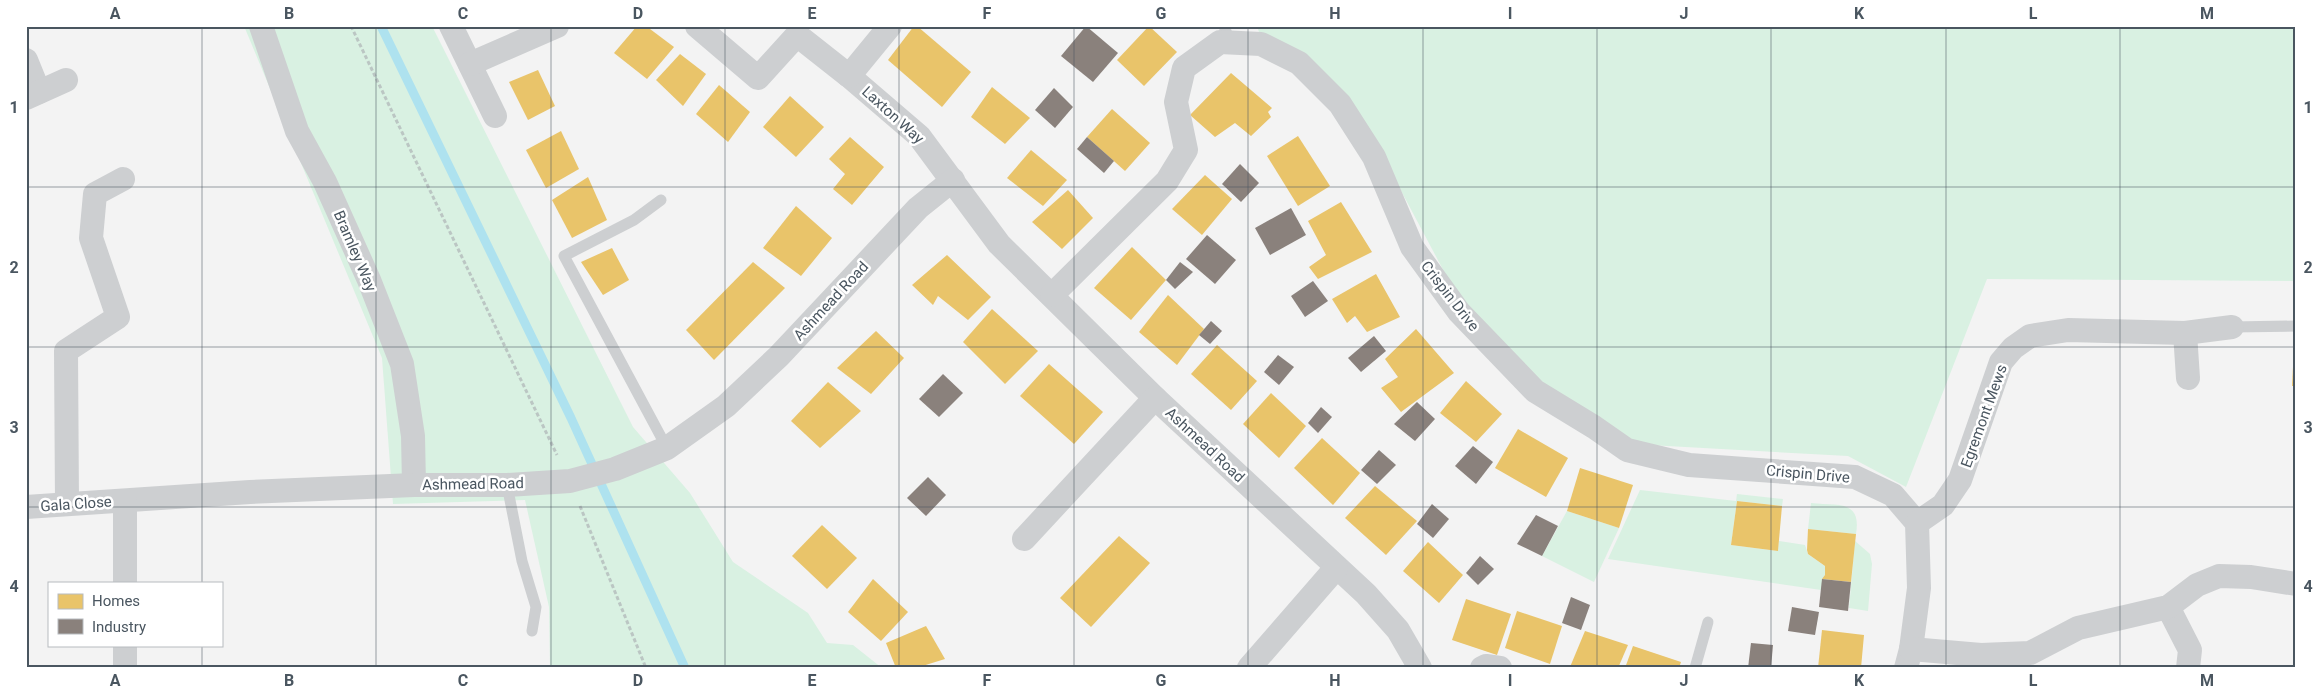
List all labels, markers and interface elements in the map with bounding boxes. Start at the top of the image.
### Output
text: A [110,4,121,23]
text: B [284,4,294,23]
text: C [458,4,468,23]
text: D [633,4,643,23]
text: E [808,4,817,23]
text: F [983,4,992,23]
text: G [1156,4,1167,23]
text: H [1329,4,1341,23]
text: I [1508,4,1512,23]
text: J [1680,4,1688,23]
text: K [1854,4,1865,23]
text: L [2029,4,2038,23]
text: M [2200,4,2214,23]
street label: Laxton Way [858,82,928,148]
text: 1 [9,98,19,117]
text: 1 [2303,98,2313,117]
street label: Bramley Way [330,208,380,294]
street label: Crispin Drive [1417,257,1483,335]
text: 2 [9,258,19,277]
street label: Ashmead Road [790,258,872,344]
text: 2 [2303,258,2313,277]
street label: Egremont Mews [1957,362,2011,470]
street label: Ashmead Road [1162,404,1248,486]
text: 3 [9,418,19,437]
text: 3 [2303,418,2313,437]
street label: Crispin Drive [1765,461,1851,487]
street label: Ashmead Road [422,474,524,494]
street label: Gala Close [40,493,112,515]
text: 4 [9,577,19,596]
text: 4 [2303,577,2313,596]
legend [48,582,222,646]
text: Homes [92,592,140,610]
text: Industry [92,618,146,636]
text: A [110,671,121,690]
text: B [284,671,294,690]
text: C [458,671,468,690]
text: D [633,671,643,690]
text: E [808,671,817,690]
text: F [983,671,992,690]
text: G [1156,671,1167,690]
text: H [1329,671,1341,690]
text: I [1508,671,1512,690]
text: J [1680,671,1688,690]
text: K [1854,671,1865,690]
text: L [2029,671,2038,690]
text: M [2200,671,2214,690]

